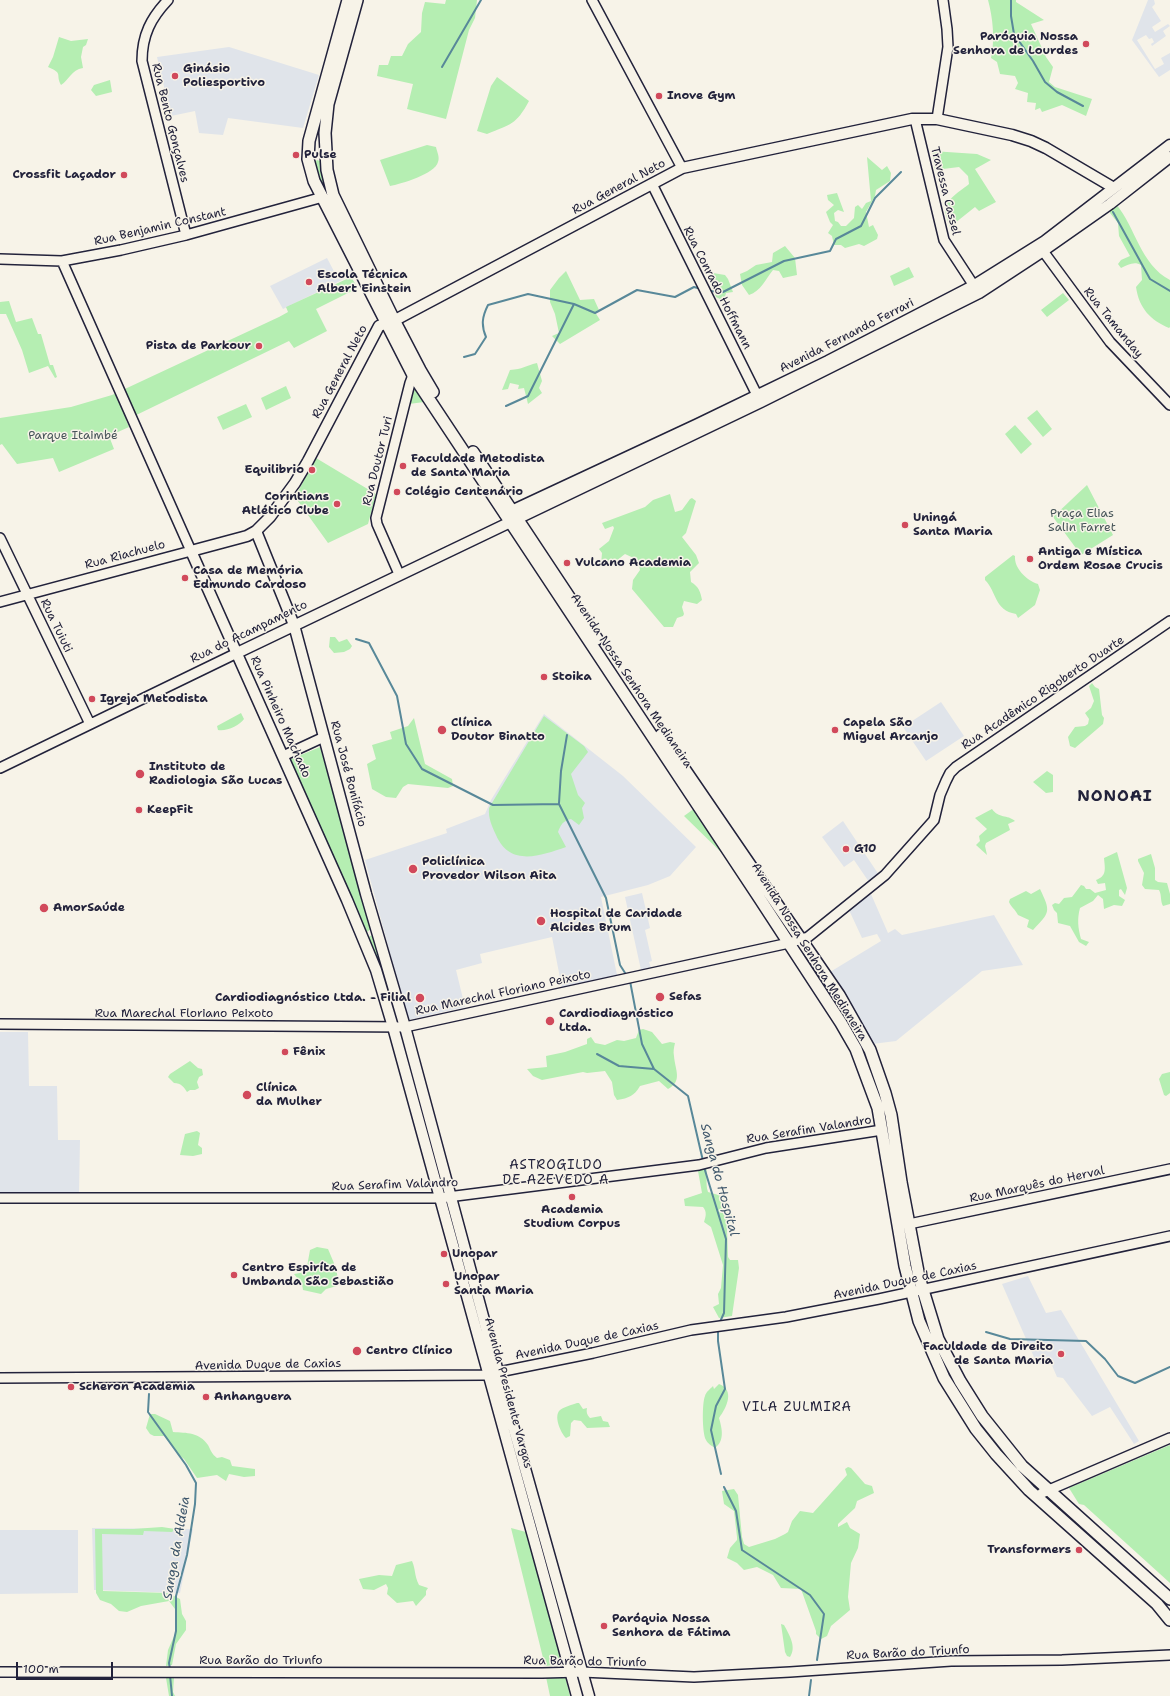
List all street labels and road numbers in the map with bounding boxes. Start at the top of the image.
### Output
street label: Rua Bento Gonçalves [148,62,192,184]
street label: Travessa Cassel [927,145,963,237]
street label: Rua General Neto [570,156,668,218]
street label: Rua Benjamin Constant [93,205,227,249]
street label: Rua Conrado Hoffmann [680,224,754,352]
street label: Rua Tamanday [1080,285,1146,361]
street label: Avenida Fernando Ferrari [777,296,917,376]
street label: Rua General Neto [309,323,371,421]
street label: Rua Doutor Turi [360,415,396,507]
street label: Rua Riachuelo [83,537,167,573]
street label: Avenida Nossa Senhora Medianeira [567,591,695,771]
street label: Rua Tuiuti [37,597,75,655]
street label: Rua do Acampamento [188,597,310,667]
street label: Rua Acadêmico Rigoberto Duarte [959,633,1127,753]
street label: Rua Pinheiro Machado [247,654,313,780]
street label: Rua José Bonifácio [327,719,369,829]
street label: Avenida Nossa Senhora Medianeira [748,860,870,1044]
street label: Rua Marechal Floriano Peixoto [414,967,592,1019]
street label: Rua Marechal Floriano Peixoto [95,1007,273,1021]
street label: Rua Serafim Valandro [745,1113,873,1147]
street label: Rua Marquês do Herval [968,1164,1106,1206]
street label: Rua Serafim Valandro [331,1176,459,1194]
street label: Avenida Duque de Caxias [832,1259,978,1303]
street label: Avenida Presidente Vargas [481,1316,535,1470]
street label: Avenida Duque de Caxias [514,1319,660,1363]
street label: Avenida Duque de Caxias [195,1357,341,1373]
street label: Rua Barão do Triunfo [846,1643,970,1663]
street label: Rua Barão do Triunfo [199,1654,323,1668]
street label: Rua Barão do Triunfo [523,1654,647,1670]

